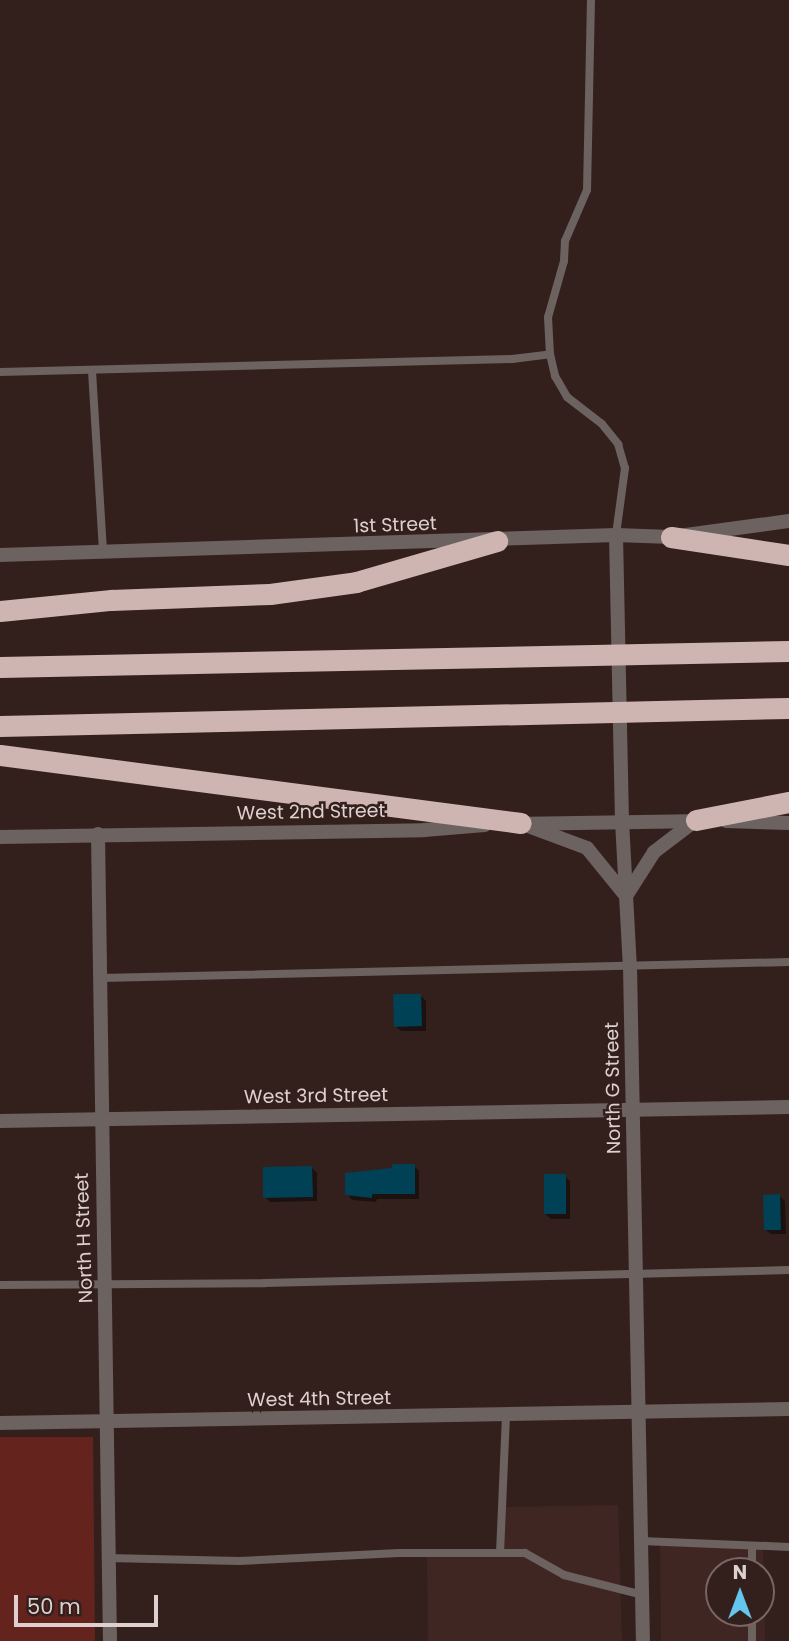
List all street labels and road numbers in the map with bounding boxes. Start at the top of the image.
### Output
street label: 1st Street [353,512,437,538]
street label: West 2nd Street [236,799,386,825]
street label: North G Street [600,1022,626,1154]
street label: West 3rd Street [244,1083,388,1109]
street label: North H Street [70,1172,98,1304]
street label: West 4th Street [247,1386,391,1412]

